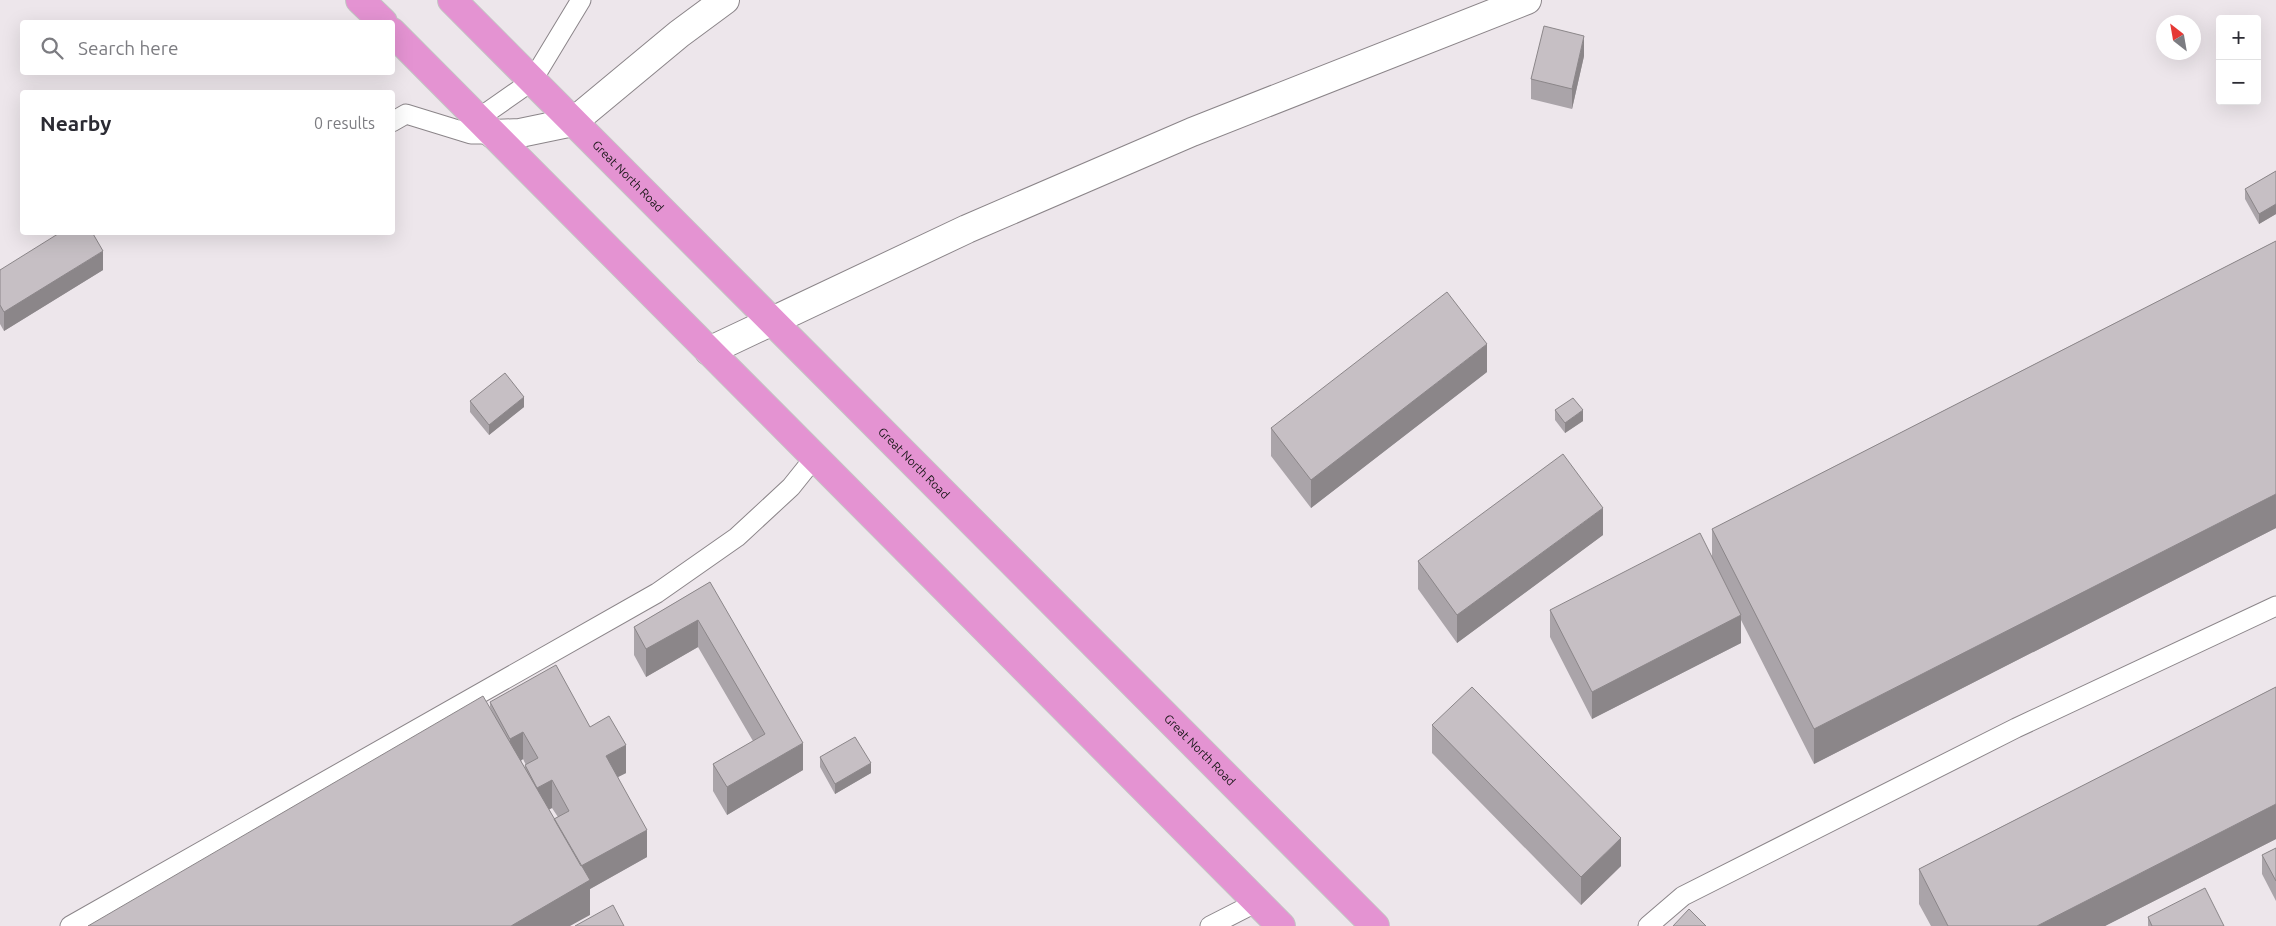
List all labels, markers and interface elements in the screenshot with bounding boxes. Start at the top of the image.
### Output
north arrow [2156,15,2201,60]
map controls [2216,15,2261,105]
button: + [2216,15,2261,60]
search box [20,20,395,75]
icon: search [38,34,66,62]
text: Search here [78,37,178,59]
button: − [2216,60,2261,105]
text: Nearby [40,111,111,135]
text: 0 results [314,114,375,132]
street label: Great North Road [590,138,666,214]
street label: Great North Road [876,425,952,501]
street label: Great North Road [1162,711,1238,788]

